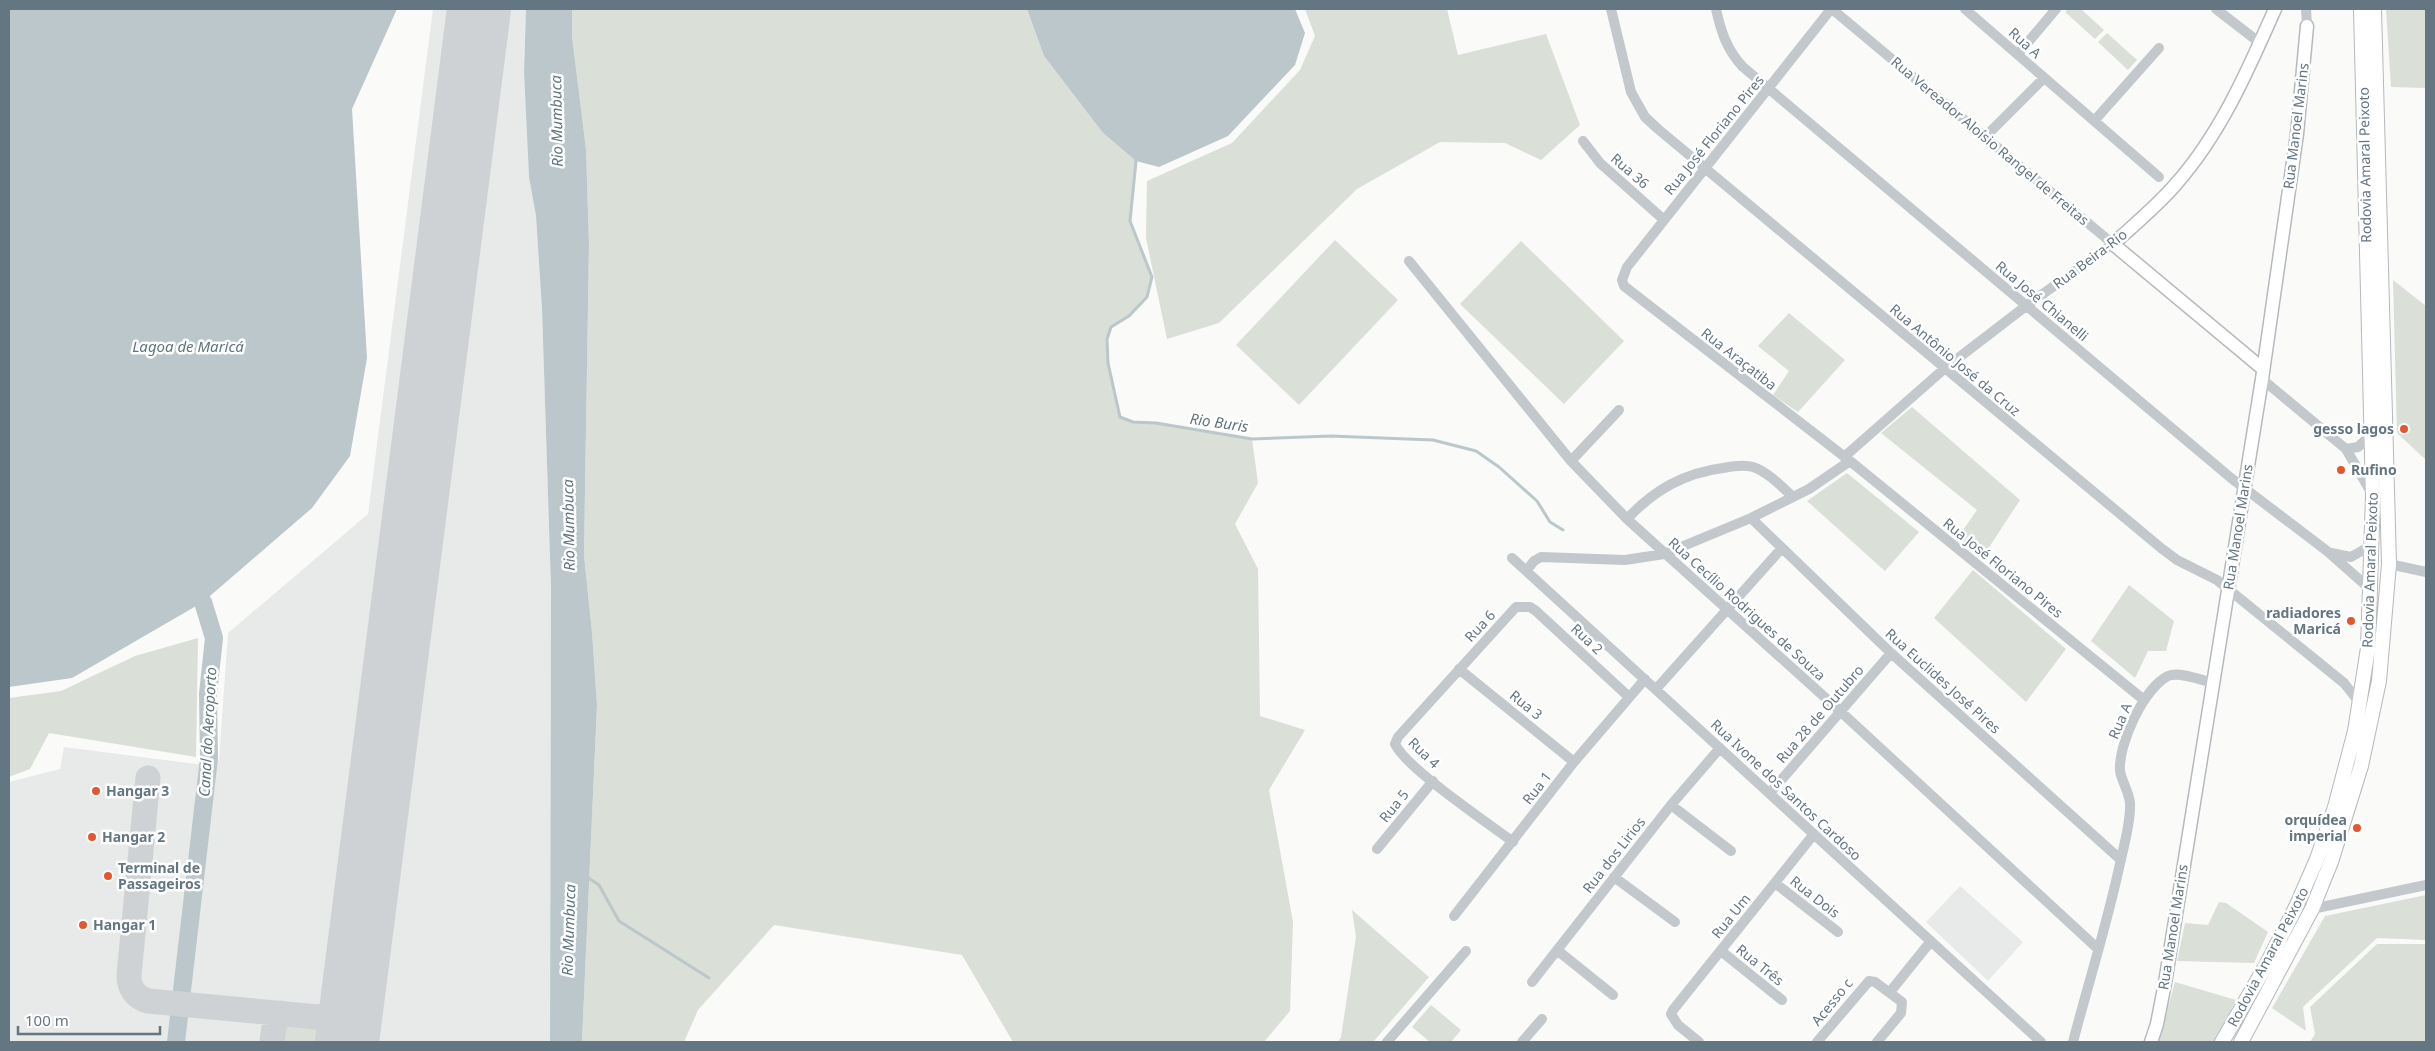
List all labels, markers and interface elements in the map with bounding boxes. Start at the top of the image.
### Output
street label: Rua A [2005,23,2046,62]
street label: Rua Vereador Aloísio Rangel de Freitas [1887,52,2093,229]
street label: Rua Manoel Marins [2278,61,2313,190]
street label: Rua José Floriano Pires [1659,71,1768,199]
water label: Rio Mumbuca [545,74,567,167]
street label: Rodovia Amaral Peixoto [2354,87,2375,243]
street label: Rua 36 [1607,149,1653,193]
street label: Rua Beira-Rio [2049,224,2131,293]
street label: Rua José Chianelli [1992,256,2093,345]
street label: Rua Antônio José da Cruz [1886,299,2025,420]
street label: Rua Araçatiba [1698,323,1781,394]
water label: Lagoa de Maricá [132,336,244,356]
water label: Rio Buris [1189,408,1250,436]
place label: gesso lagos [2313,419,2394,438]
marker: gesso lagos [2398,423,2410,435]
place label: Rufino [2351,460,2397,479]
street label: Rua Manoel Marins [2218,462,2257,591]
marker: Rufino [2335,464,2347,476]
water label: Rio Mumbuca [557,478,579,571]
street label: Rodovia Amaral Peixoto [2357,492,2382,648]
street label: Rua José Floriano Pires [1939,513,2067,622]
street label: Rua Cecílio Rodrigues de Souza [1665,533,1830,684]
place label: radiadores Maricá [2266,603,2341,638]
street label: Rua 6 [1460,606,1499,646]
marker: radiadores Maricá [2345,615,2357,627]
street label: Rua 2 [1567,619,1607,658]
street label: Rua Euclides José Pires [1882,624,2005,738]
street label: Rua 28 de Outubro [1772,660,1868,767]
water label: Canal do Aeroporto [194,667,220,797]
street label: Rua 3 [1506,686,1547,724]
street label: Rua A [2103,700,2136,742]
street label: Rua Ivone dos Santos Cardoso [1707,715,1866,865]
street label: Rua 4 [1404,733,1444,772]
street label: Rua 1 [1518,767,1555,808]
place label: Hangar 3 [106,781,169,800]
marker: Hangar 3 [90,785,102,797]
street label: Rua 5 [1375,785,1413,826]
place label: orquídea imperial [2285,810,2347,845]
street label: Rua dos Lirios [1578,812,1650,897]
marker: orquídea imperial [2351,822,2363,834]
place label: Hangar 2 [102,827,165,846]
marker: Hangar 2 [86,831,98,843]
place label: Terminal de Passageiros [118,858,201,893]
street label: Rua Manoel Marins [2153,862,2192,991]
marker: Terminal de Passageiros [102,870,114,882]
street label: Rua Dois [1787,871,1844,922]
water label: Rio Mumbuca [556,883,580,976]
street label: Rodovia Amaral Peixoto [2223,884,2313,1030]
street label: Rua Um [1707,889,1754,942]
place label: Hangar 1 [93,915,156,934]
marker: Hangar 1 [77,919,89,931]
street label: Rua Três [1733,940,1788,990]
street label: Acesso c [1807,974,1857,1029]
scale bar [18,1004,160,1036]
text: 100 m [25,1010,69,1030]

